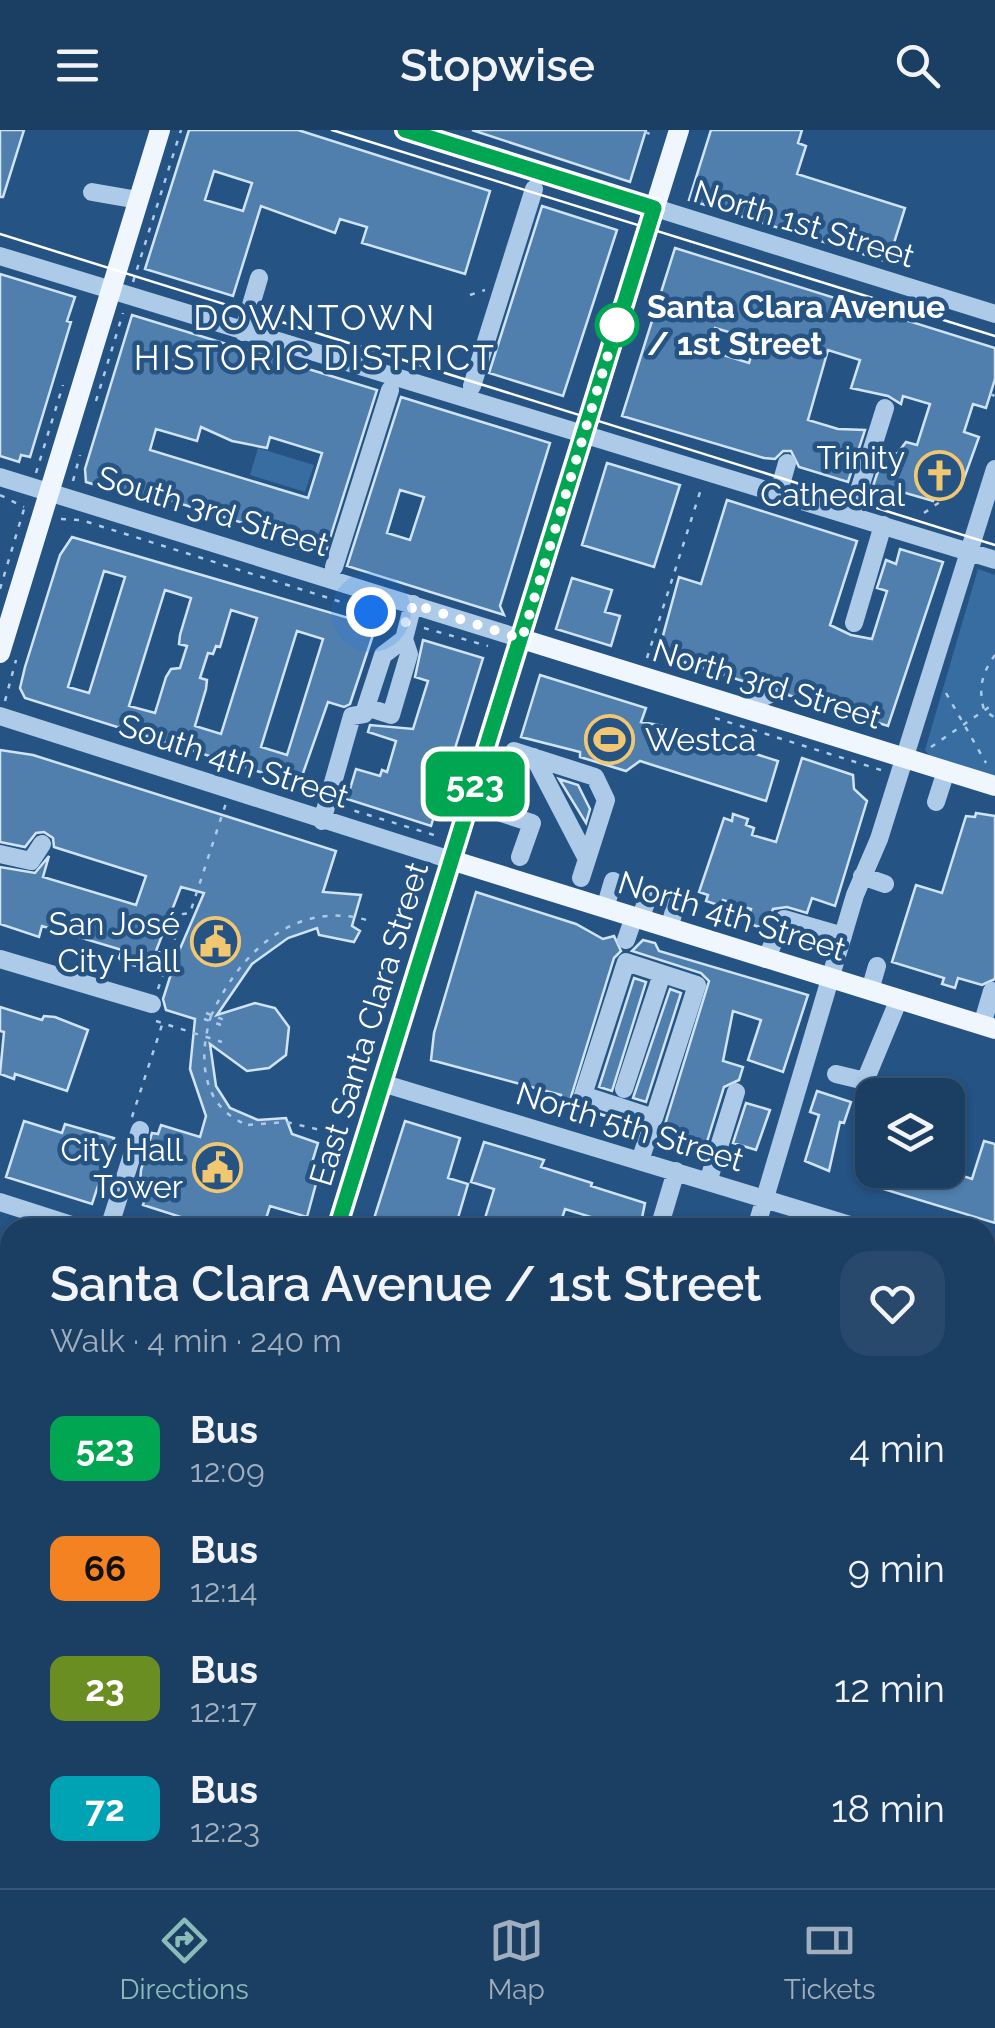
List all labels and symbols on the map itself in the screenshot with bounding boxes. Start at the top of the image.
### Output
street label: North 1st Street [689,172,919,275]
place label: Santa Clara Avenue / 1st Street [647,288,945,362]
district label: DOWNTOWN HISTORIC DISTRICT [134,297,496,378]
marker: Santa Clara Avenue / 1st Street [596,304,638,346]
place label: Trinity Cathedral [760,439,905,513]
church icon: Trinity Cathedral [914,450,966,502]
street label: South 3rd Street [93,458,333,563]
your location [346,587,396,637]
street label: North 3rd Street [648,631,886,736]
street label: South 4th Street [115,706,354,815]
sports icon: Westca [584,714,636,766]
place label: Westca [645,721,756,758]
line badge: 523 [418,752,532,816]
street label: East Santa Clara Street [302,857,435,1190]
street label: North 4th Street [614,863,851,968]
place label: San José City Hall [49,905,180,979]
public building icon: San José City Hall [189,916,241,968]
street label: North 5th Street [512,1074,749,1179]
place label: City Hall Tower [60,1131,183,1205]
public building icon: City Hall Tower [192,1142,244,1194]

